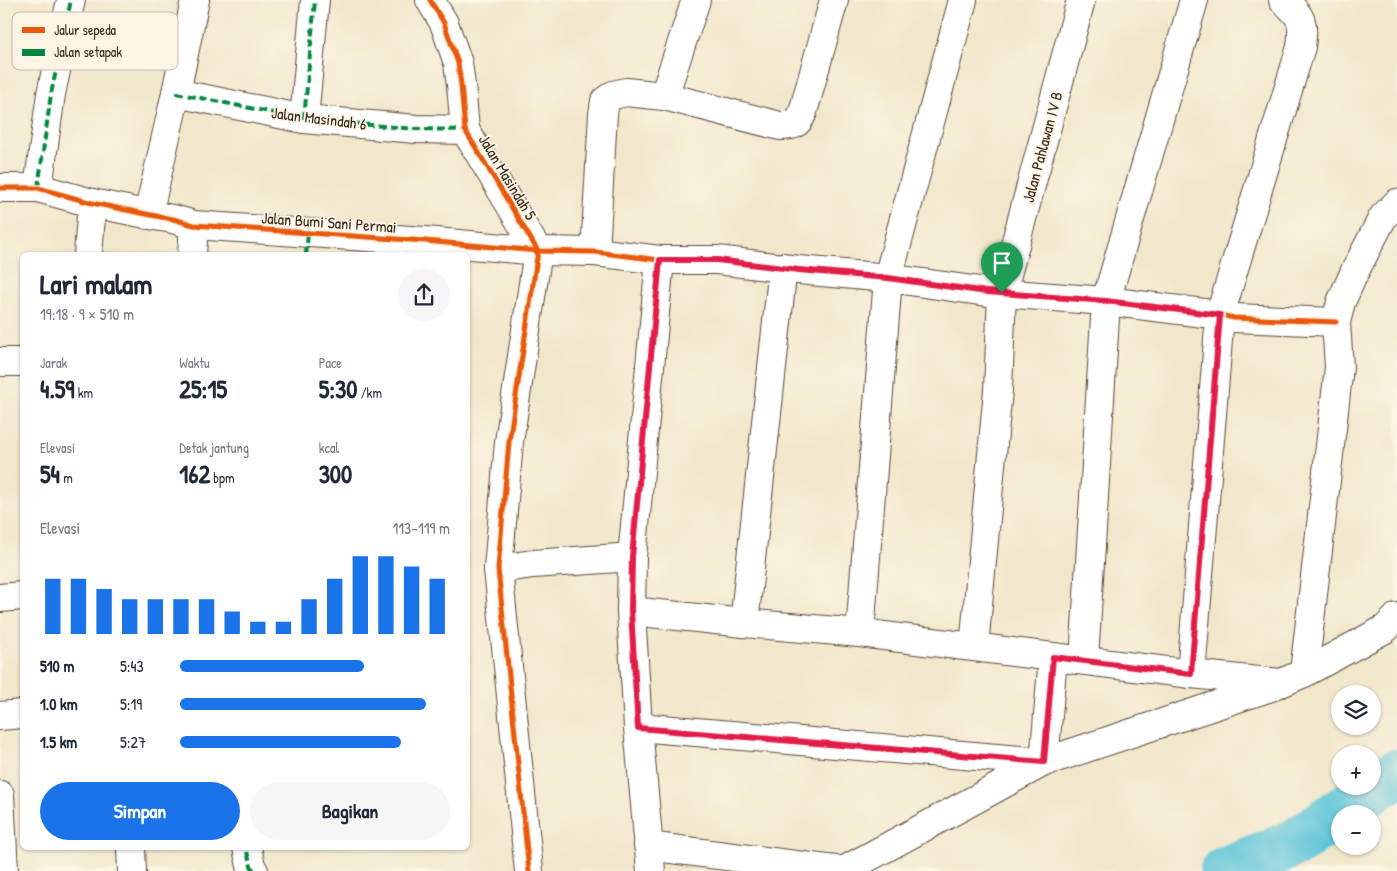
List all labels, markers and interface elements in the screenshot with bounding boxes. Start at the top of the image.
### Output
legend [12,12,178,70]
text: Jalur sepeda [54,20,117,40]
text: Jalan setapak [54,42,122,62]
street label: Jalan Pahlawan IV B [1017,89,1067,205]
street label: Jalan Masindah 6 [270,101,368,135]
street label: Jalan Masindah 5 [474,130,542,224]
street label: Jalan Bumi Sani Permai [261,206,397,238]
pin [981,242,1023,293]
icon: arrive [988,249,1016,277]
text: Lari malam [40,265,152,303]
button: share [398,269,450,321]
text: 19:18 · 9 × 510 m [40,303,134,325]
text: Jarak [40,353,67,372]
text: Waktu [179,353,210,372]
text: Pace [319,353,342,372]
text: 4.59 [40,372,74,406]
text: 25:15 [179,372,227,406]
text: 5:30 [319,372,357,406]
text: km [74,383,93,402]
text: /km [357,383,382,402]
text: Elevasi [40,438,75,457]
text: Detak jantung [179,438,249,457]
text: kcal [319,438,339,457]
text: 54 [40,457,60,491]
text: 162 [179,457,210,491]
text: 300 [319,457,352,491]
text: m [60,468,73,487]
text: bpm [210,468,235,487]
text: Elevasi [40,517,80,539]
text: 113–119 m [392,517,450,539]
text: 510 m [40,655,74,677]
text: 5:43 [120,655,144,677]
map controls [1331,685,1381,855]
button: layers [1331,685,1381,735]
text: 1.0 km [40,693,78,715]
text: 5:19 [120,693,142,715]
text: 1.5 km [40,731,77,753]
text: 5:27 [120,731,146,753]
button: + [1331,745,1381,795]
button: Simpan [40,782,240,840]
button: Bagikan [250,782,450,840]
button: − [1331,805,1381,855]

